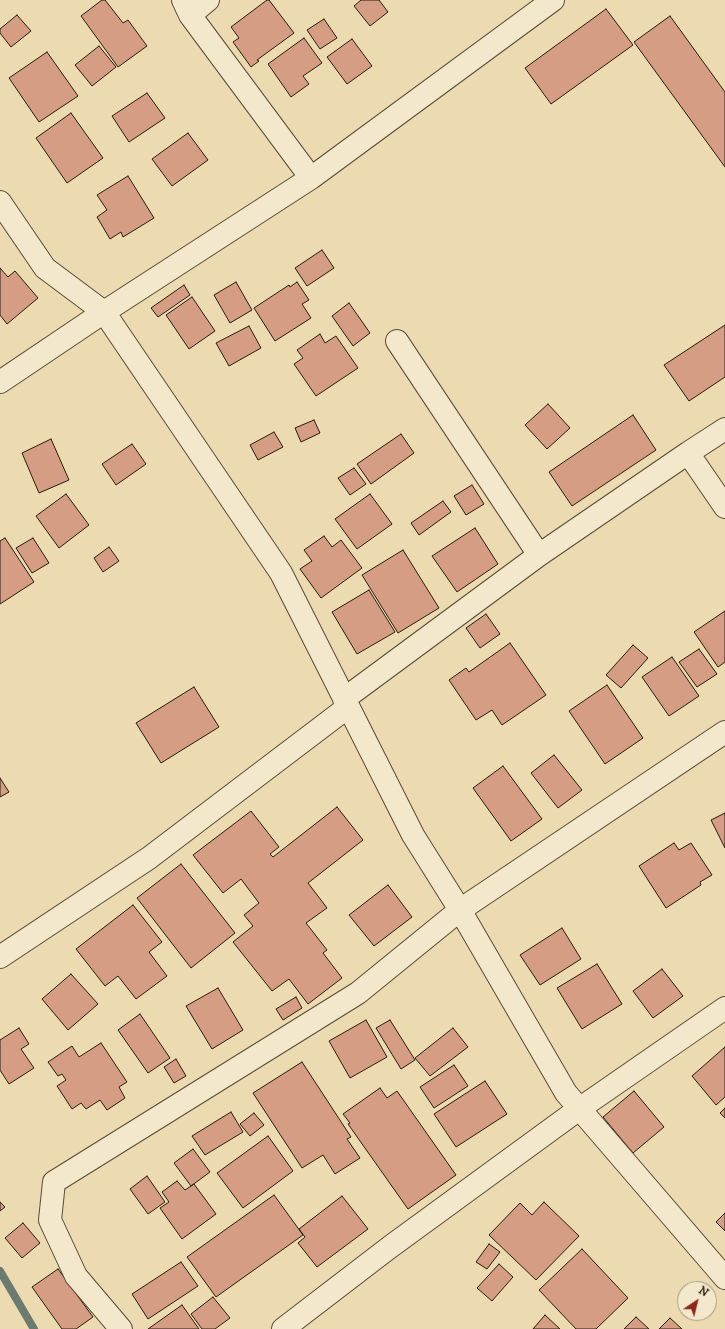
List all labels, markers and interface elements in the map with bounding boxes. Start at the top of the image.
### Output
north arrow [677,1281,717,1321]
text: N [696,1284,711,1300]

